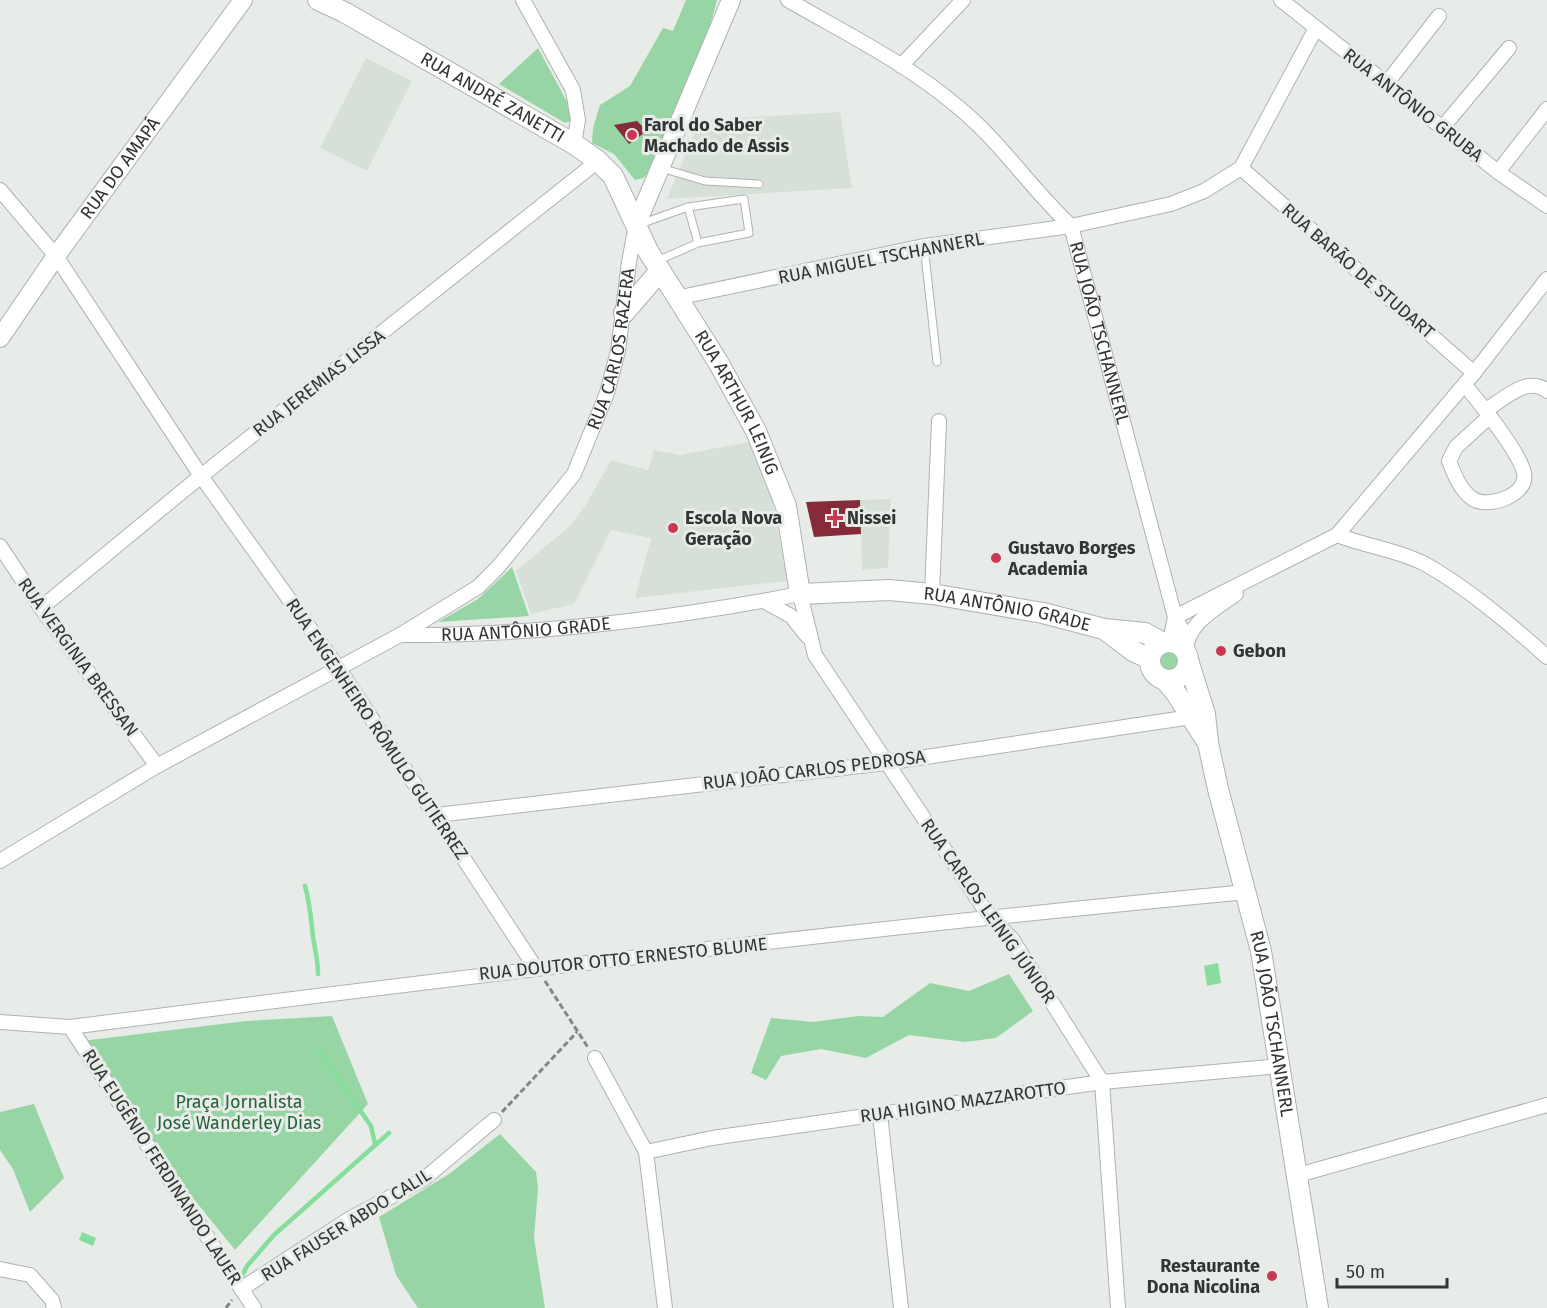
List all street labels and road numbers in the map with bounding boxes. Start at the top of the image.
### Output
street label: RUA ANTÔNIO GRUBA [1339,44,1488,167]
street label: RUA ANDRÉ ZANETTI [417,47,569,147]
street label: RUA DO AMAPÁ [76,112,165,224]
street label: RUA BARÃO DE STUDART [1277,198,1440,344]
street label: RUA MIGUEL TSCHANNERL [776,227,986,289]
street label: RUA JOÃO TSCHANNERL [1065,239,1134,427]
street label: RUA CARLOS RAZERA [582,266,639,433]
street label: RUA JEREMIAS LISSA [249,324,390,441]
street label: RUA ARTHUR LEINIG [690,326,783,478]
street label: RUA VERGINIA BRESSAN [13,573,143,741]
street label: RUA ANTÔNIO GRADE [923,582,1093,636]
street label: RUA ENGENHEIRO RÔMULO GUTIERREZ [281,594,473,864]
street label: RUA ANTÔNIO GRADE [441,612,612,646]
street label: RUA JOÃO CARLOS PEDROSA [701,744,927,795]
street label: RUA CARLOS LEINIG JÚNIOR [916,814,1061,1008]
street label: RUA JOÃO TSCHANNERL [1245,928,1298,1118]
street label: RUA DOUTOR OTTO ERNESTO BLUME [478,933,768,985]
street label: RUA EUGÊNIO FERDINANDO LAUER [77,1045,247,1289]
street label: RUA HIGINO MAZZAROTTO [859,1077,1067,1127]
street label: RUA FAUSER ABDO CALIL [257,1164,435,1286]

